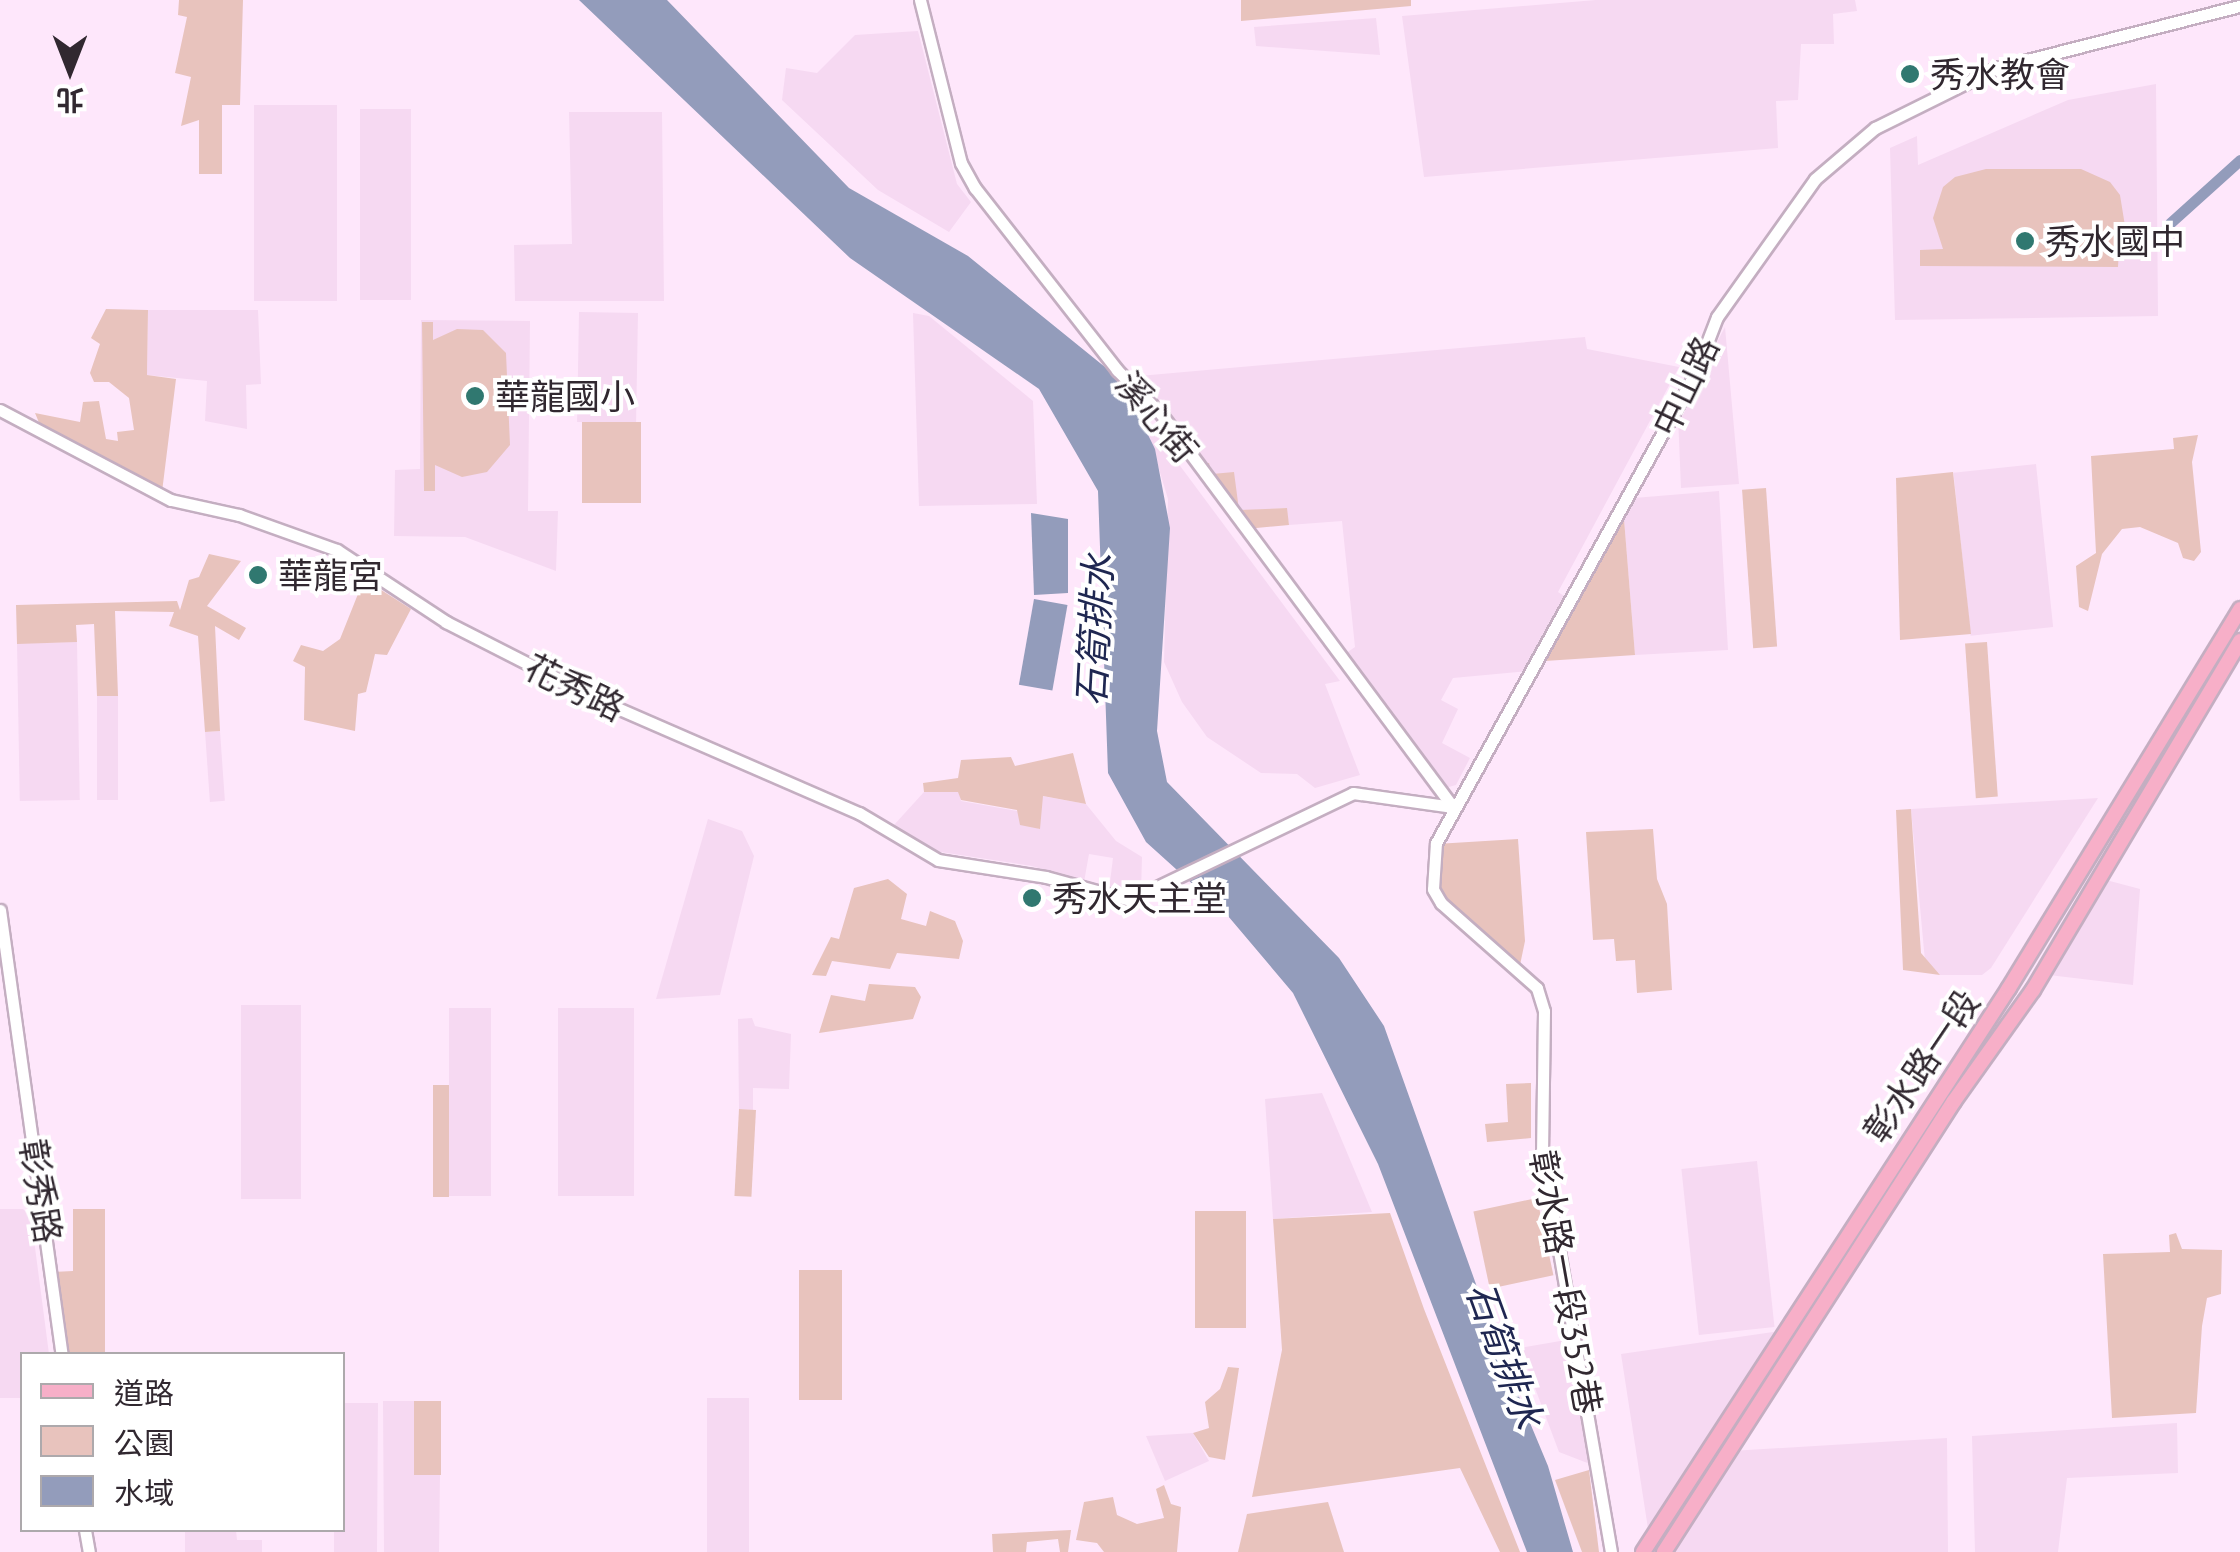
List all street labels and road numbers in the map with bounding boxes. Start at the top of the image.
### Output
street label: 中山路 [1643,330,1727,442]
street label: 溪心街 [1107,363,1207,471]
street label: 花秀路 [519,645,631,729]
street label: 彰水路一段 [1855,982,1987,1150]
street label: 彰秀路 [12,1136,70,1246]
street label: 彰水路一段352巷 [1522,1147,1610,1417]

